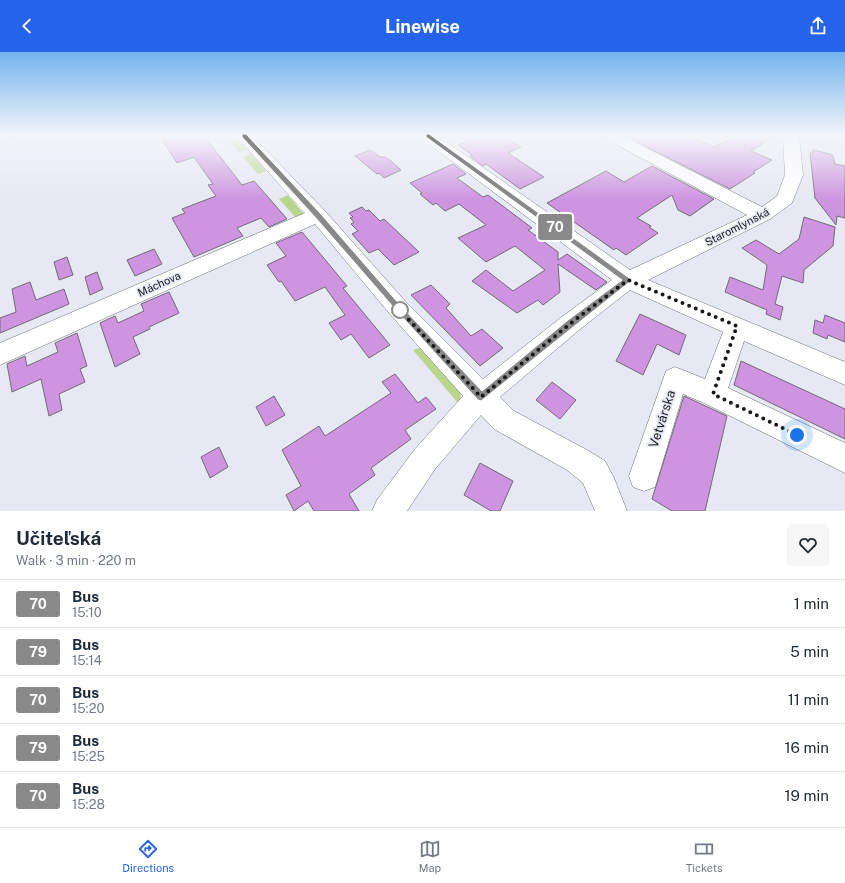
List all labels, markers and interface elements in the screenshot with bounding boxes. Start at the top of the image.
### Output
icon: back [16,15,38,37]
icon: share [807,15,829,37]
text: Linewise [385,16,460,37]
street label: Staromlynská [703,206,771,248]
line badge: 70 [537,214,573,240]
text: 70 [546,219,564,235]
street label: Máchova [136,269,182,299]
unlabelled marker [391,301,409,319]
street label: Vetvárska [646,388,678,450]
your location [787,425,807,445]
button: heart [787,524,829,566]
text: Učiteľská [16,527,101,549]
text: Walk · 3 min · 220 m [16,553,136,568]
text: Bus [72,588,99,605]
text: 1 min [794,595,829,612]
text: 70 [29,596,47,612]
text: 15:10 [72,605,102,620]
text: Bus [72,636,99,653]
text: 5 min [790,643,829,660]
text: 79 [29,644,47,660]
text: 15:14 [72,653,102,668]
text: Bus [72,684,99,701]
text: 11 min [788,691,829,708]
text: 70 [29,692,47,708]
text: 15:20 [72,701,105,716]
text: Bus [72,732,99,749]
text: 16 min [784,739,829,756]
text: 79 [29,740,47,756]
text: 15:25 [72,749,105,764]
text: Bus [72,780,99,797]
text: 19 min [784,787,829,804]
text: 70 [29,788,47,804]
text: 15:28 [72,797,105,812]
tab: Directions [122,838,174,874]
tab: Map [419,838,441,874]
tab: Tickets [686,838,723,874]

